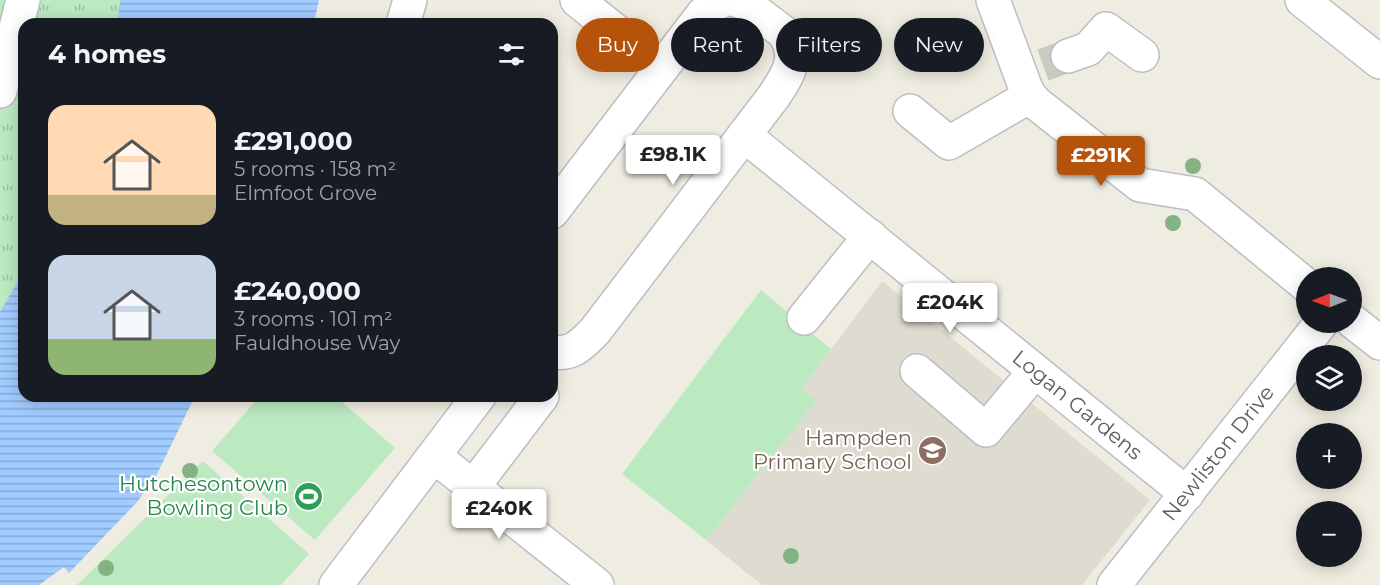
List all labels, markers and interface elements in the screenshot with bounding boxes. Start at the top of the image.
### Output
chip: Buy [576,18,659,72]
chip: Rent [671,18,764,72]
chip: Filters [776,18,882,72]
chip: New [894,18,984,72]
text: 4 homes [48,38,166,70]
icon: filters [495,38,528,71]
text: £291,000 [234,125,353,157]
icon: home [96,129,168,201]
pin: £98.1K [624,135,722,186]
pin: £291K [1059,136,1143,187]
text: £98.1K [640,142,706,166]
text: £291K [1071,143,1131,167]
text: 5 rooms · 158 m² [234,157,396,181]
text: Elmfoot Grove [234,181,377,205]
north arrow [1296,267,1362,333]
map controls [1296,267,1362,567]
text: £240,000 [234,275,361,307]
icon: home [96,279,168,351]
pin: £204K [908,283,992,334]
text: £204K [916,290,984,314]
text: 3 rooms · 101 m² [234,307,393,331]
text: Fauldhouse Way [234,331,400,355]
street label: Logan Gardens [1008,345,1148,465]
button: layers [1296,345,1362,411]
street label: Newliston Drive [1157,380,1279,526]
button: + [1296,423,1362,489]
place label: Hampden Primary School [753,425,912,474]
school or university icon: Hampden Primary School [917,434,949,466]
place label: Hutchesontown Bowling Club [119,471,288,520]
sports icon: Hutchesontown Bowling Club [293,480,325,512]
pin: £240K [457,489,541,540]
text: £240K [466,496,532,520]
button: − [1296,501,1362,567]

